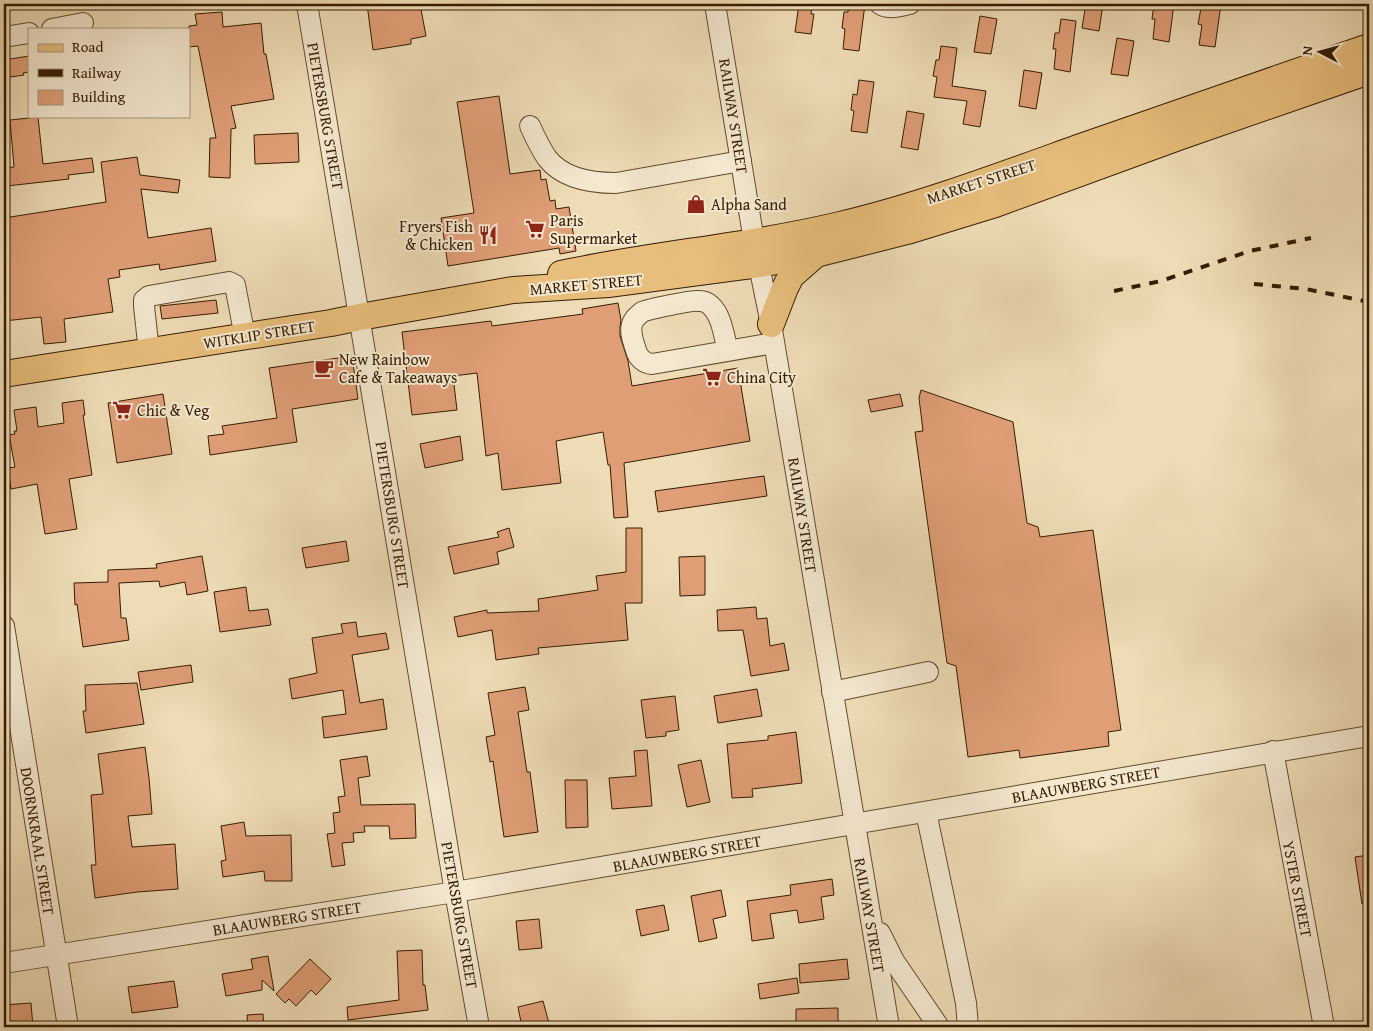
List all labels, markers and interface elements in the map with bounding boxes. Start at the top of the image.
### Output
legend [28,28,190,118]
north arrow [1296,28,1346,78]
text: Road [72,36,103,57]
street label: PIETERSBURG STREET [301,41,351,191]
text: N [1297,44,1318,56]
street label: RAILWAY STREET [713,57,755,175]
text: Railway [72,62,122,83]
text: Building [72,86,126,107]
street label: MARKET STREET [923,152,1039,210]
place label: Alpha Sand [711,192,787,216]
shop icon: Alpha Sand [685,193,707,215]
place label: Paris Supermarket [550,208,638,250]
place label: Fryers Fish & Chicken [399,214,473,256]
supermarket icon: Paris Supermarket [524,218,546,240]
restaurant icon: Fryers Fish & Chicken [477,224,499,246]
street label: MARKET STREET [529,267,643,301]
street label: WITKLIP STREET [201,313,317,355]
place label: New Rainbow Cafe & Takeaways [339,347,457,389]
cafe icon: New Rainbow Cafe & Takeaways [313,357,335,379]
place label: China City [727,365,796,389]
supermarket icon: China City [701,366,723,388]
place label: Chic & Veg [137,398,209,422]
supermarket icon: Chic & Veg [111,399,133,421]
street label: PIETERSBURG STREET [370,440,416,590]
street label: RAILWAY STREET [782,456,824,574]
street label: BLAAUWBERG STREET [1010,759,1162,809]
street label: DOORNKRAAL STREET [14,765,62,917]
street label: BLAAUWBERG STREET [611,828,763,878]
street label: YSTER STREET [1277,839,1319,939]
street label: PIETERSBURG STREET [435,840,485,990]
street label: RAILWAY STREET [848,856,892,974]
street label: BLAAUWBERG STREET [211,894,363,942]

